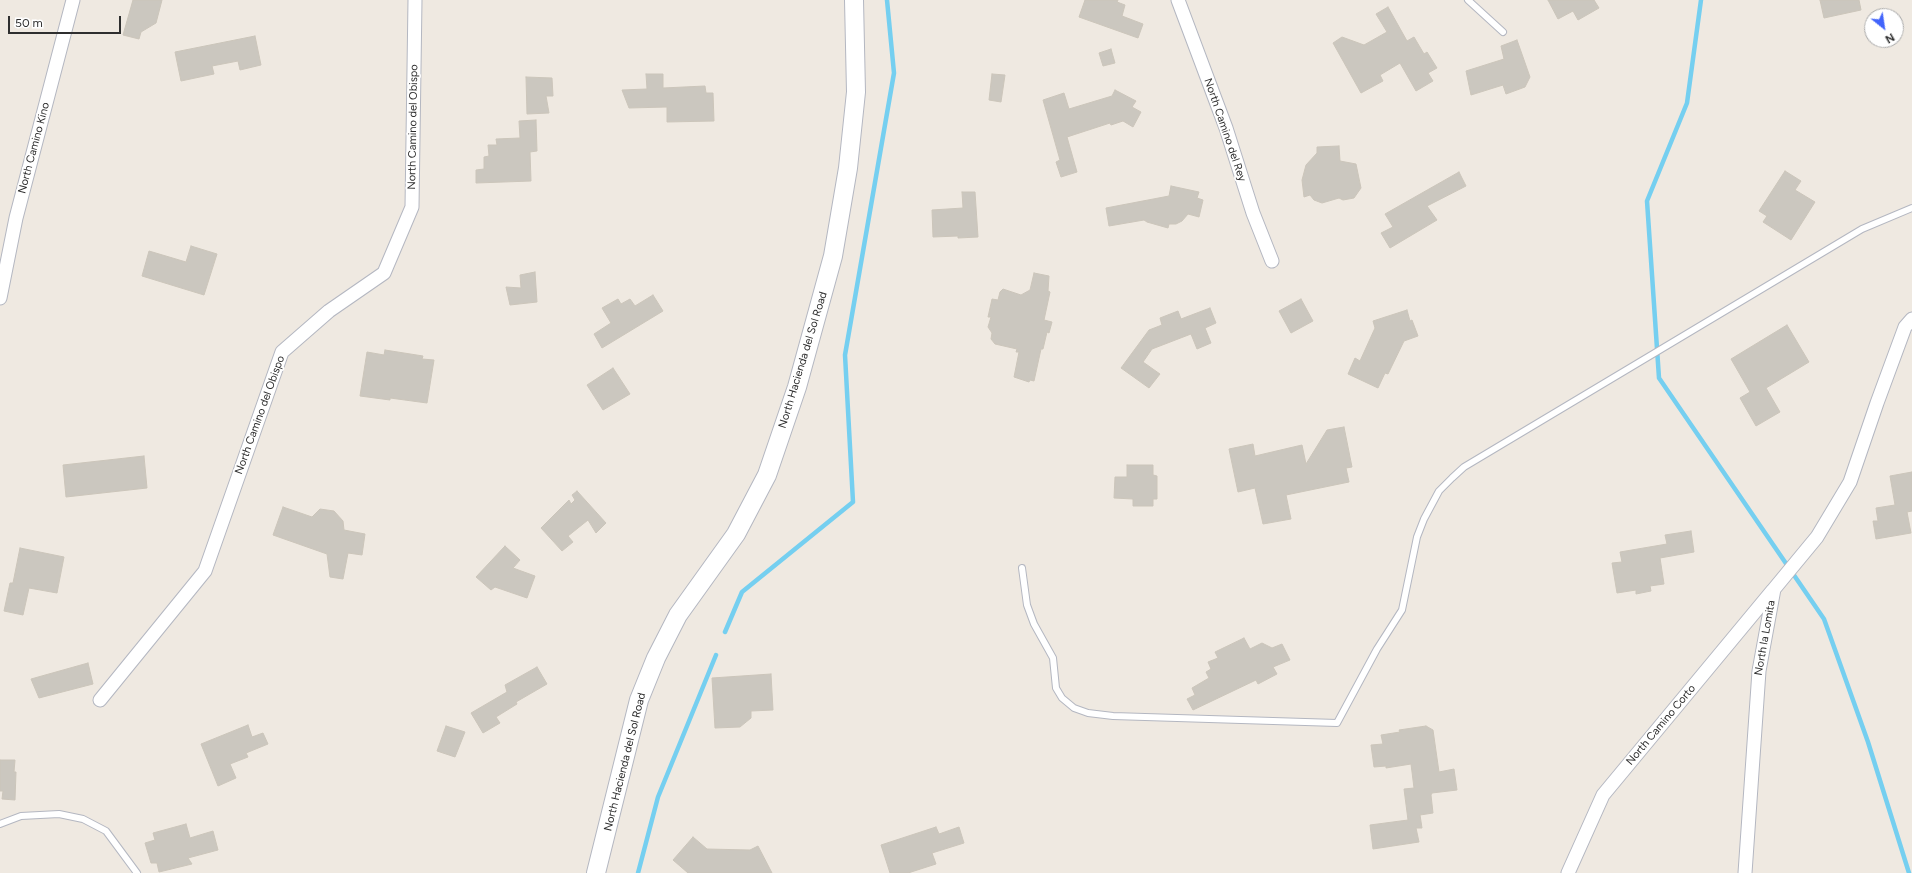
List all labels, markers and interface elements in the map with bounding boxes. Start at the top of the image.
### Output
scale bar [10,8,123,34]
north arrow [1864,8,1904,48]
text: 50 m [15,16,43,30]
text: N [1883,30,1897,46]
street label: North Camino del Obispo [405,64,421,190]
street label: North Camino del Rey [1201,77,1249,183]
street label: North Camino Kino [15,101,53,195]
street label: North Hacienda del Sol Road [776,290,830,430]
street label: North Camino del Obispo [232,354,288,476]
street label: North la Lomita [1752,599,1778,677]
street label: North Camino Corto [1624,682,1698,768]
street label: North Hacienda del Sol Road [601,691,649,833]

